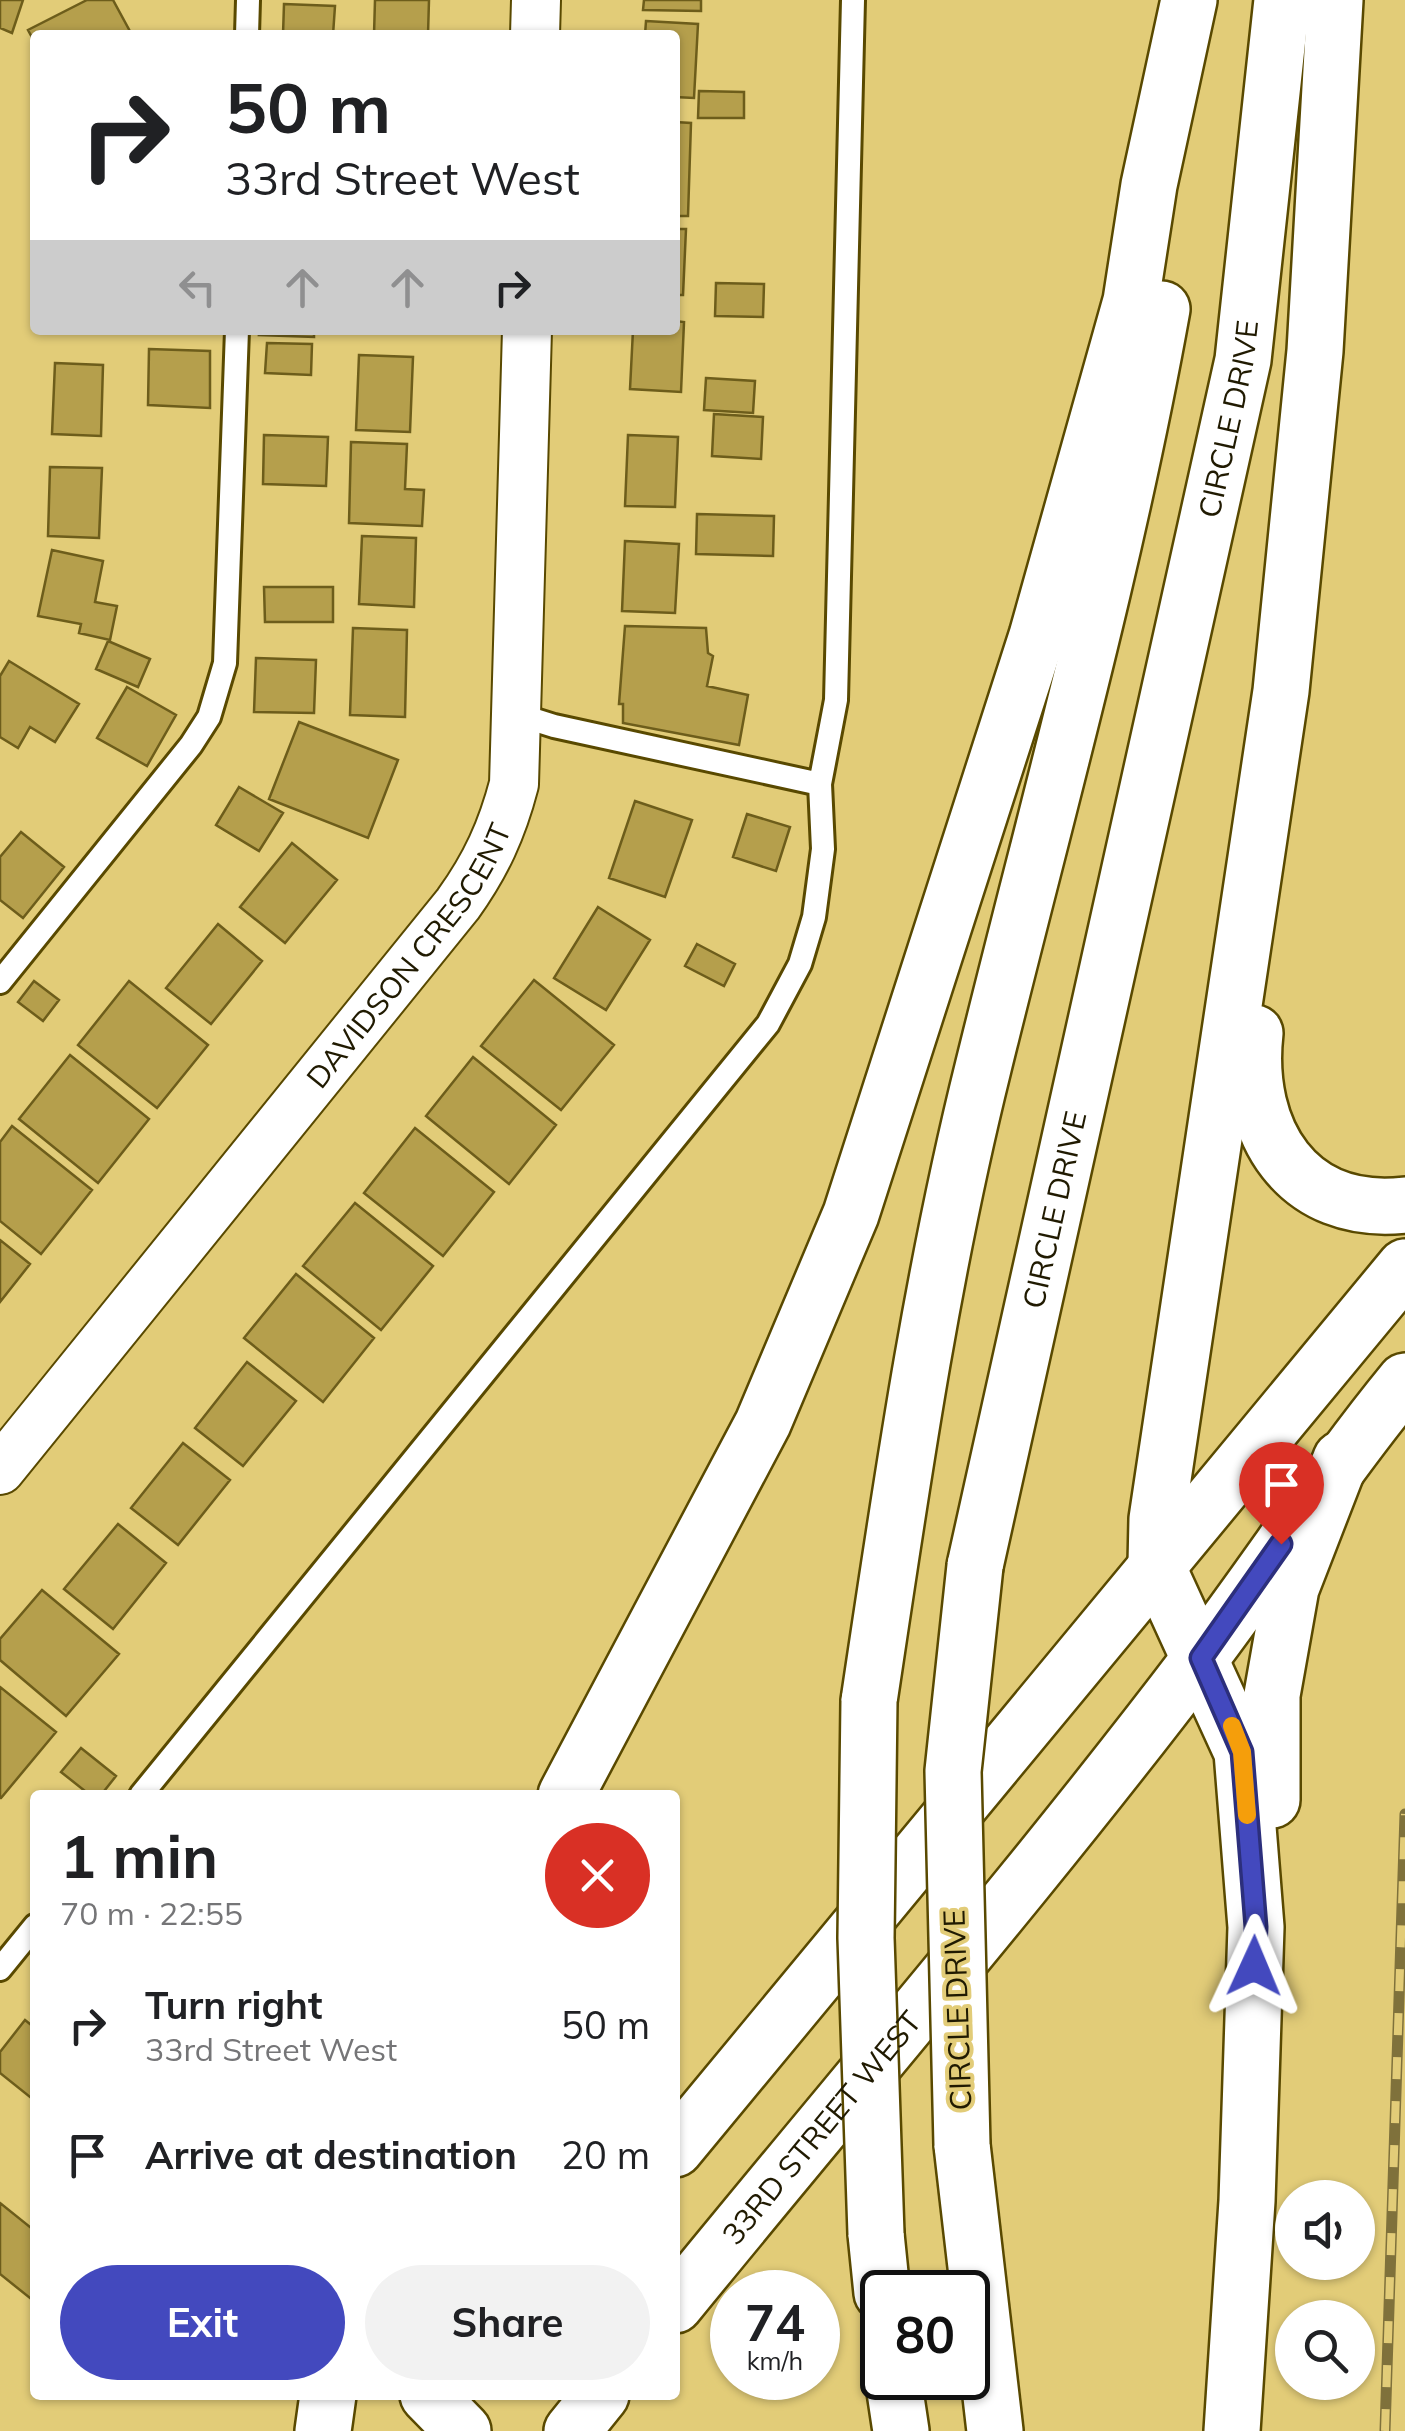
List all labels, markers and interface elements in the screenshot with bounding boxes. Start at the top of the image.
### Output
text: 50 m [225,63,391,151]
icon: right [60,70,190,200]
text: 33rd Street West [225,150,580,206]
icon: left [170,260,225,315]
icon: ahead [275,260,330,315]
icon: ahead [380,260,435,315]
icon: right [485,260,540,315]
street label: CIRCLE DRIVE [1190,318,1266,521]
street label: DAVIDSON CRESCENT [298,817,519,1096]
street label: CIRCLE DRIVE [1014,1108,1095,1312]
pin [1239,1442,1324,1545]
icon: arrive [1254,1457,1309,1512]
text: 1 min [60,1818,218,1893]
button: close [545,1823,650,1928]
text: 70 m · 22:55 [60,1893,243,1933]
street label: CIRCLE DRIVE [935,1909,979,2111]
position arrow [1202,1914,1306,2018]
text: Turn right [145,1981,322,2029]
icon: right [60,1998,115,2053]
text: 50 m [561,2001,650,2049]
street label: 33RD STREET WEST [713,2003,929,2252]
text: 33rd Street West [145,2029,397,2069]
icon: arrive [60,2128,115,2183]
text: Arrive at destination [145,2131,517,2179]
text: 20 m [561,2131,650,2179]
map controls [1275,2180,1375,2400]
button: sound [1275,2180,1375,2280]
button: Exit [60,2265,345,2380]
button: Share [365,2265,650,2380]
speed limit sign: 80 [860,2270,990,2400]
text: 74 [745,2291,805,2354]
button: search [1275,2300,1375,2400]
text: km/h [747,2345,803,2376]

